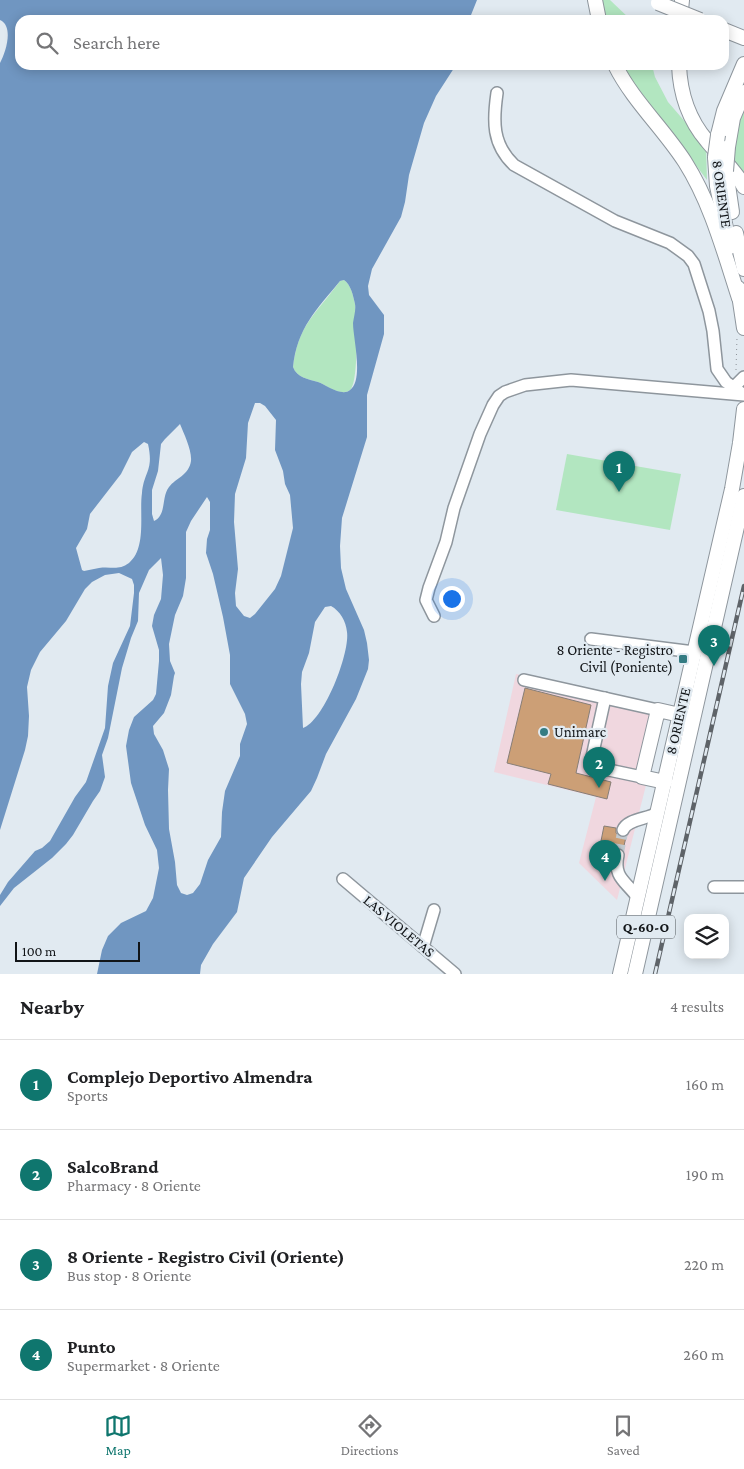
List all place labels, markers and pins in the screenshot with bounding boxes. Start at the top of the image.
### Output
pin: 1 [603,451,635,492]
pin: 3 [698,625,730,666]
place label: 8 Oriente - Registro Civil (Poniente) [556,642,673,676]
marker: 8 Oriente - Registro Civil (Poniente) [677,653,689,665]
place label: Unimarc [554,724,607,740]
marker: Unimarc [538,726,550,738]
pin: 2 [583,747,615,788]
pin: 4 [589,840,621,881]

